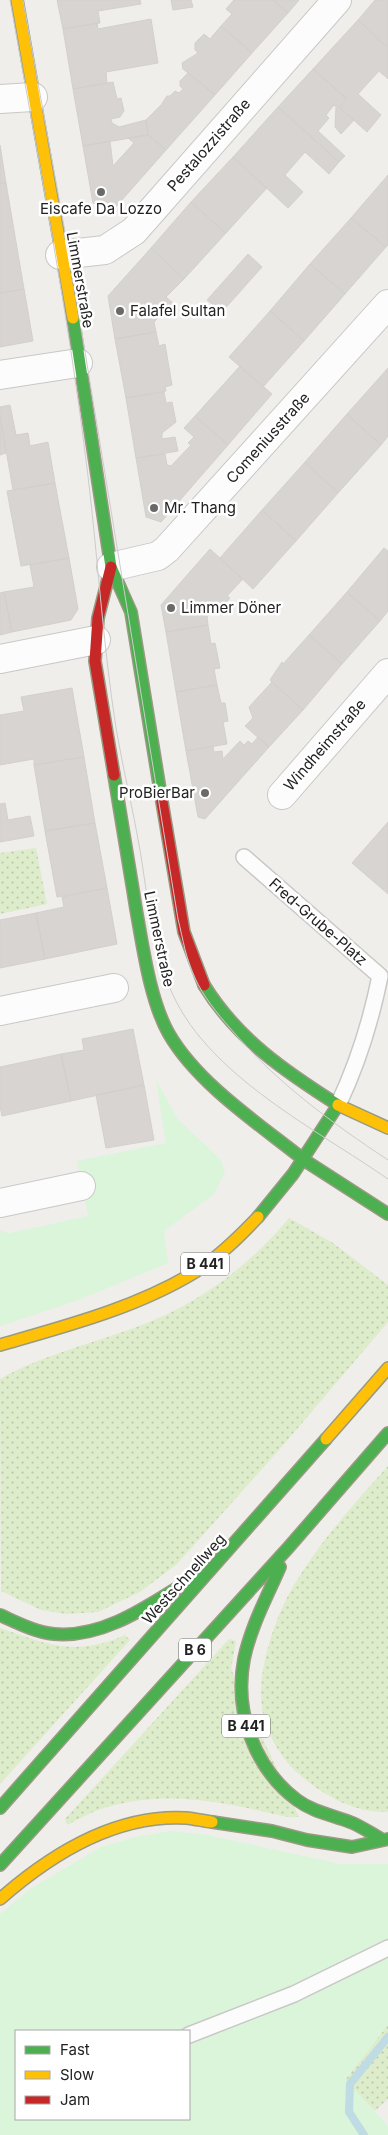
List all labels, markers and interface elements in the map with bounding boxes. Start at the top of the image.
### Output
street label: Pestalozzistraße [163,94,254,195]
marker: Eiscafe Da Lozzo [95,186,107,198]
place label: Eiscafe Da Lozzo [40,199,162,218]
street label: Limmerstraße [63,230,98,330]
place label: Falafel Sultan [130,301,225,320]
marker: Falafel Sultan [114,305,126,317]
street label: Comeniusstraße [222,388,314,487]
place label: Mr. Thang [164,498,236,517]
marker: Mr. Thang [148,502,160,514]
place label: Limmer Döner [181,598,281,617]
marker: Limmer Döner [165,602,177,614]
street label: Windheimstraße [279,695,370,795]
place label: ProBierBar [119,783,195,802]
marker: ProBierBar [199,787,211,799]
street label: Fred-Grube-Platz [265,874,371,969]
street label: Limmerstraße [140,889,179,989]
road number: B 441 [181,1252,229,1276]
street label: Westschnellweg [138,1529,229,1628]
road number: B 6 [179,1638,211,1662]
road number: B 441 [222,1714,270,1738]
legend [15,2030,190,2120]
text: Fast [60,2040,90,2059]
text: Slow [60,2065,94,2084]
text: Jam [60,2090,90,2109]

